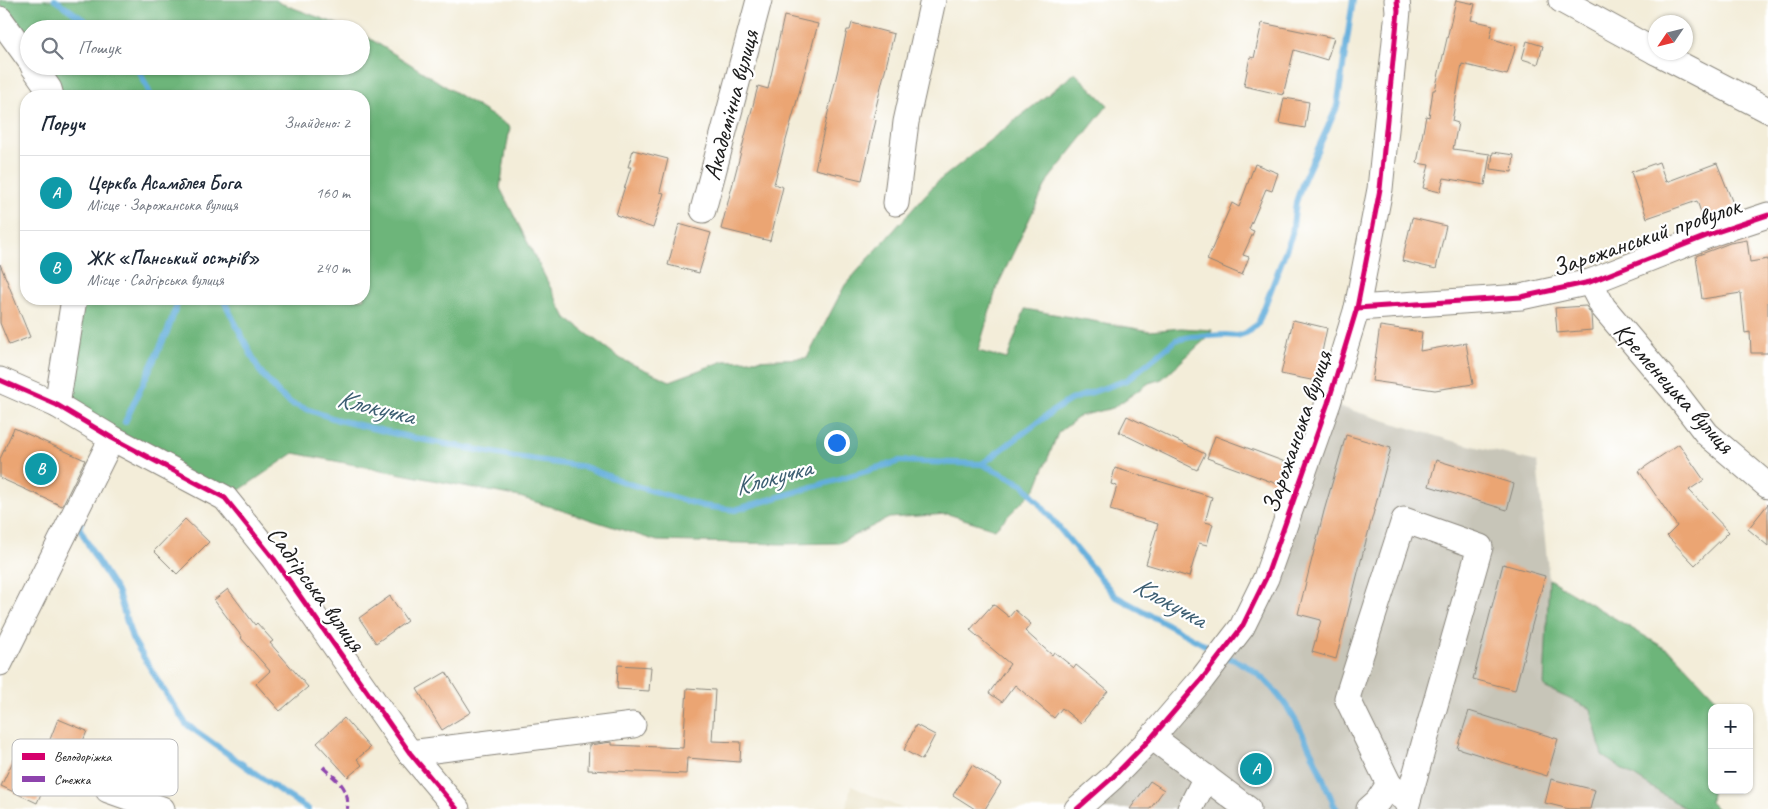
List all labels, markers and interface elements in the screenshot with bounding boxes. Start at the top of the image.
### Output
north arrow [1648,15,1693,60]
search box [20,20,370,75]
street label: Академічна вулиця [696,26,767,184]
icon: search [38,34,66,62]
text: Пошук [78,36,120,60]
text: Поруч [40,110,85,136]
text: Знайдено: 2 [284,113,350,133]
text: Церква Асамблея Бога [87,171,241,195]
text: A [52,183,60,203]
text: 160 m [316,183,350,203]
street label: Зарожанський провулок [1547,189,1746,284]
text: Місце · Зарожанська вулиця [87,195,238,215]
text: ЖК «Панський острів» [87,246,260,270]
text: B [52,258,60,278]
text: 240 m [316,258,350,278]
text: Місце · Садгірська вулиця [87,270,224,290]
street label: Кременецька вулиця [1607,316,1742,461]
street label: Зарожанська вулиця [1254,346,1340,517]
water label: Клокучка [334,382,421,433]
your location [824,430,850,456]
pin: B [25,450,57,488]
water label: Клокучка [731,450,818,503]
street label: Садгірська вулиця [260,520,373,659]
water label: Клокучка [1128,569,1215,637]
map controls [1708,704,1753,794]
button: + [1708,704,1753,749]
legend [12,739,178,796]
text: Велодоріжка [54,748,112,765]
button: − [1708,749,1753,794]
pin: A [1240,750,1272,788]
text: Стежка [54,771,92,788]

